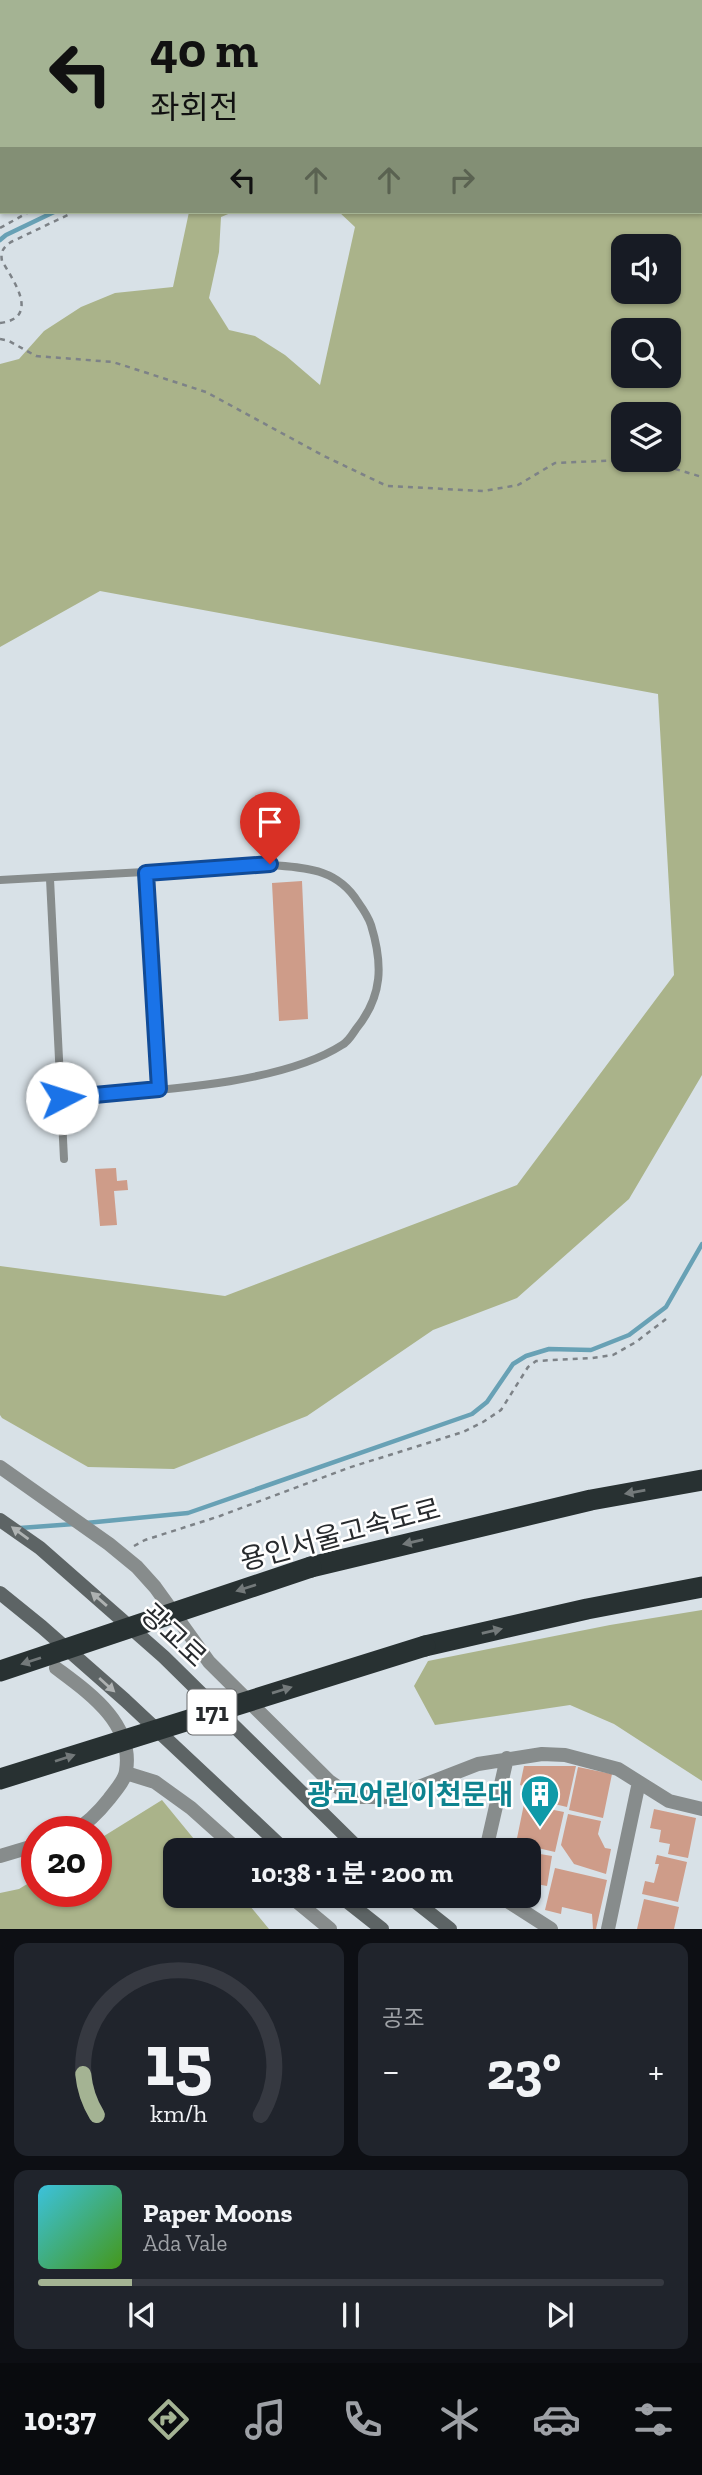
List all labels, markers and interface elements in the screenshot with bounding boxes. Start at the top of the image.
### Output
text: 40 m [150,21,258,80]
icon: left [35,28,126,119]
text: 좌회전 [150,88,238,126]
icon: left [224,161,262,199]
icon: ahead [297,161,335,199]
icon: ahead [370,161,408,199]
icon: right [443,161,481,199]
map controls [611,234,681,472]
button: sound [611,234,681,304]
button: search [611,318,681,388]
button: layers [611,402,681,472]
pin [240,792,300,864]
icon: arrive [251,803,289,841]
position arrow [25,1061,99,1135]
one-way arrow [624,1487,646,1498]
street label: 용인서울고속도로 [236,1492,444,1577]
one-way arrow [11,1526,30,1540]
one-way arrow [402,1537,424,1548]
one-way arrow [235,1583,256,1594]
one-way arrow [90,1592,107,1608]
street label: 광교로 [134,1597,213,1674]
one-way arrow [481,1625,503,1636]
one-way arrow [20,1656,41,1667]
one-way arrow [99,1677,116,1692]
one-way arrow [272,1685,293,1695]
road number: 171 [188,1690,236,1735]
one-way arrow [55,1753,76,1763]
building icon: 광교어린이천문대 [519,1773,561,1828]
place label: 광교어린이천문대 [307,1778,513,1811]
speed limit sign: 20 [21,1816,112,1907]
text: 10:38 · 1 분 · 200 m [251,1857,453,1889]
text: 공조 [382,2004,424,2032]
text: 15 [145,2017,213,2105]
text: 23° [487,2040,561,2102]
text: − [382,2048,400,2094]
text: + [648,2048,664,2094]
text: km/h [150,2098,208,2128]
text: Paper Moons [143,2197,292,2229]
text: Ada Vale [143,2229,227,2257]
icon: previous [123,2296,161,2334]
icon: pause [332,2296,370,2334]
icon: next [541,2296,579,2334]
icon: directions [144,2395,193,2444]
icon: music [241,2395,290,2444]
icon: phone [338,2395,387,2444]
icon: climate [435,2395,484,2444]
icon: car [532,2395,581,2444]
icon: filters [629,2395,678,2444]
text: 10:37 [24,2400,96,2438]

